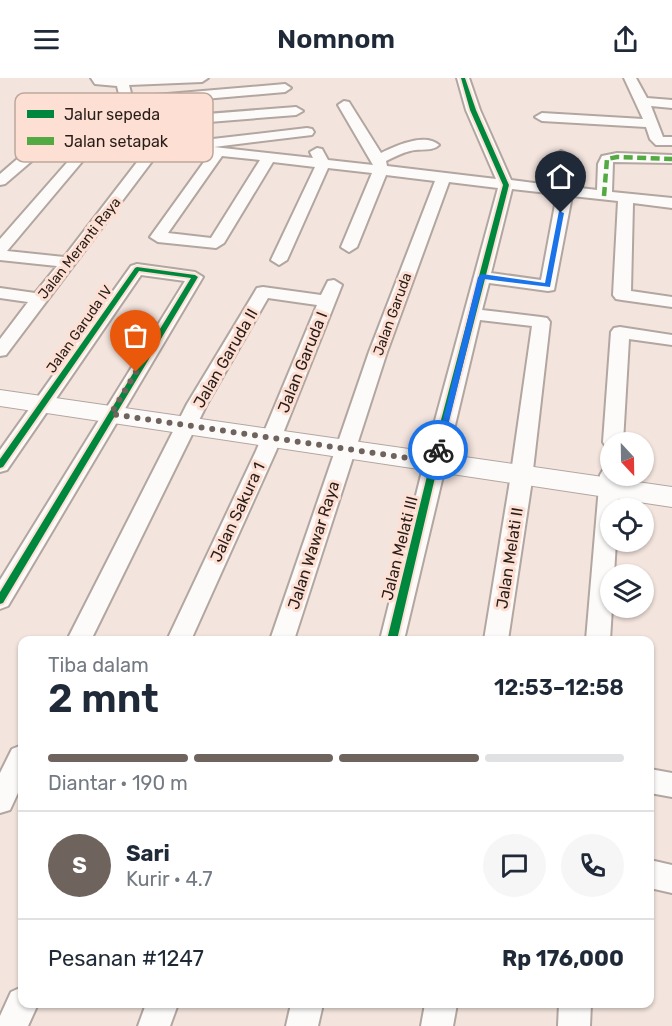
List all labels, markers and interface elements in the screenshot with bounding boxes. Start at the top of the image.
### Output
icon: menu [30,23,63,56]
text: Nomnom [277,23,395,55]
icon: share [609,23,642,56]
legend [15,93,213,162]
text: Jalur sepeda [64,105,160,124]
text: Jalan setapak [64,132,169,151]
pin [535,151,586,213]
icon: home [544,160,577,193]
street label: Jalan Meranti Raya [35,194,124,302]
street label: Jalan Garuda [370,271,415,358]
street label: Jalan Garuda IV [43,282,116,376]
street label: Jalan Garuda II [189,305,262,411]
street label: Jalan Garuda I [274,309,331,416]
pin [110,310,161,372]
icon: bag [119,319,152,352]
courier [408,420,468,480]
north arrow [600,432,654,486]
map controls [600,432,654,618]
icon: bike [422,434,455,467]
street label: Jalan Sakura 1 [206,459,269,565]
street label: Jalan Wawar Raya [284,479,343,612]
street label: Jalan Melati III [377,494,422,602]
button: locate [600,498,654,552]
street label: Jalan Melati II [492,506,527,610]
button: layers [600,564,654,618]
text: Tiba dalam [48,653,149,677]
text: 12:53–12:58 [494,674,624,701]
text: 2 mnt [48,676,159,722]
text: Diantar · 190 m [48,771,188,795]
button: chat [483,834,546,897]
button: phone [561,834,624,897]
text: Sari [126,840,170,867]
text: S [72,852,87,879]
text: Kurir · 4.7 [126,867,212,891]
text: Pesanan #1247 [48,945,204,972]
text: Rp 176,000 [502,945,624,972]

